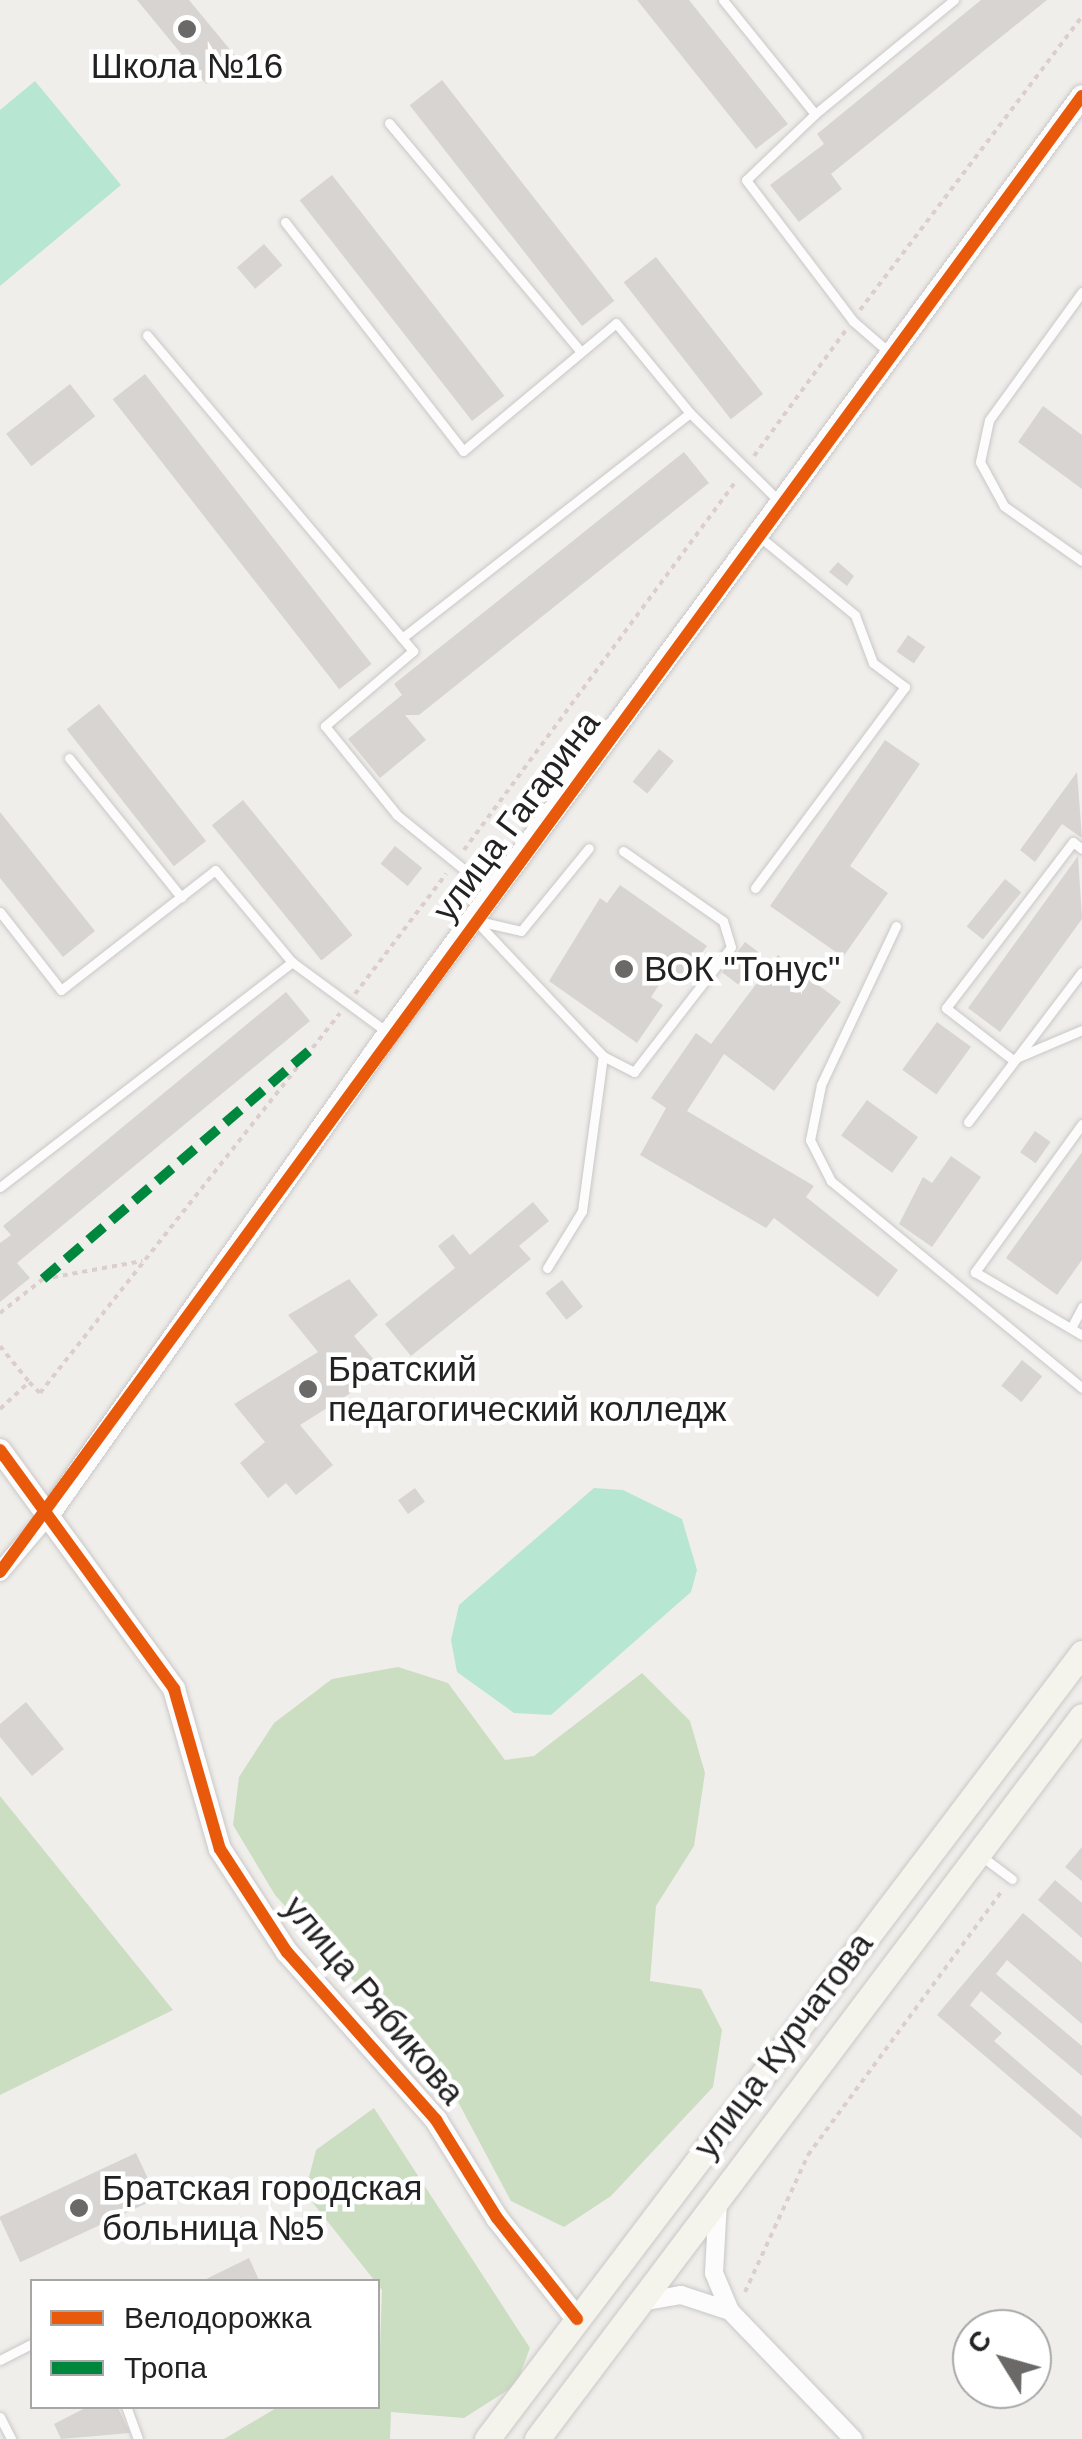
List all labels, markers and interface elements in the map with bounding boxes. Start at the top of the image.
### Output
marker: Школа №16 [176,18,198,40]
place label: Школа №16 [91,45,283,87]
street label: улица Гагарина [424,703,608,929]
place label: ВОК "Тонус" [644,948,840,990]
marker: ВОК "Тонус" [613,958,635,980]
place label: Братский педагогический колледж [328,1348,726,1430]
marker: Братский педагогический колледж [297,1378,319,1400]
street label: улица Рябикова [275,1887,473,2113]
street label: улица Курчатова [684,1924,882,2166]
place label: Братская городская больница №5 [102,2167,423,2249]
marker: Братская городская больница №5 [66,2195,92,2221]
legend [30,2279,380,2409]
text: Велодорожка [124,2301,311,2334]
north arrow [952,2309,1052,2409]
text: С [961,2324,998,2359]
text: Тропа [124,2351,207,2384]

